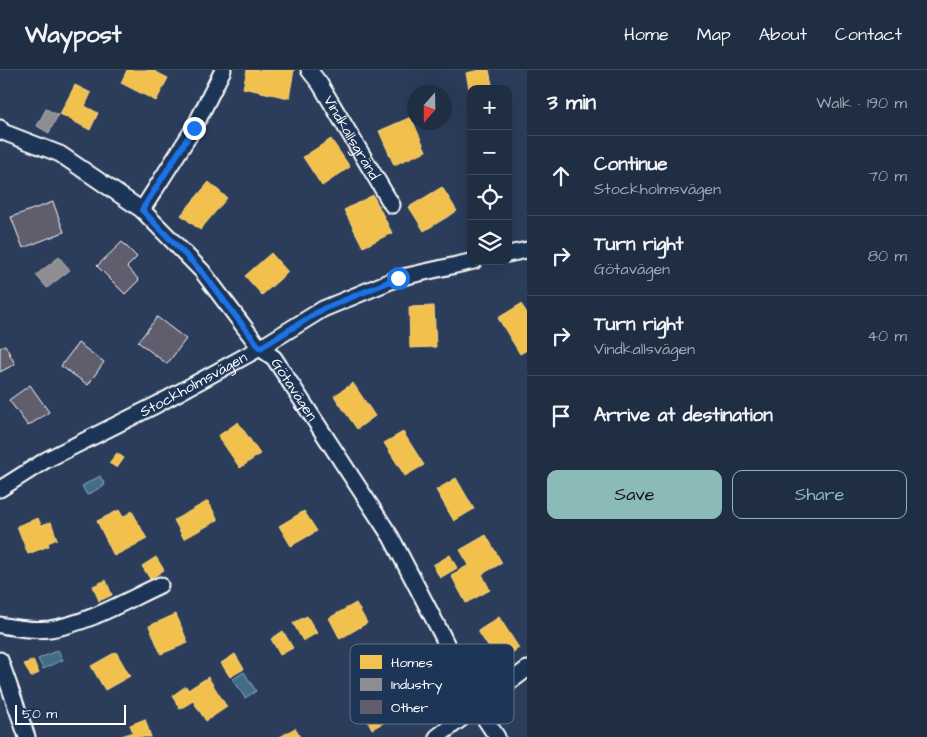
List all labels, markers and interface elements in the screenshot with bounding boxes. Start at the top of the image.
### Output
text: Waypost [25,18,122,52]
text: Home [624,22,669,47]
text: Map [697,22,731,47]
text: About [759,22,807,47]
text: Contact [835,22,902,47]
north arrow [407,85,452,130]
map controls [467,85,512,265]
button: + [467,85,512,130]
text: 3 min [547,88,596,117]
street label: Vindkallsgränd [319,91,385,184]
text: Walk · 190 m [816,92,907,114]
route end [183,117,206,140]
button: − [467,130,512,175]
text: Continue [594,151,668,178]
icon: ahead [547,162,575,190]
text: 70 m [868,165,907,187]
button: locate [467,175,512,220]
text: Stockholmsvägen [594,178,721,200]
button: layers [467,220,512,265]
text: Turn right [594,231,683,258]
icon: right [547,242,575,270]
text: 80 m [868,245,907,267]
text: Götavägen [594,258,670,280]
route start [387,267,410,290]
text: Turn right [594,311,683,338]
icon: right [547,322,575,350]
text: 40 m [867,325,907,347]
text: Vindkallsvägen [594,338,695,360]
street label: Stockholmsvägen [136,346,251,422]
street label: Götavägen [266,354,323,425]
icon: arrive [547,402,575,430]
text: Arrive at destination [594,402,773,429]
button: Save [547,470,722,519]
button: Share [732,470,907,519]
legend [350,644,514,724]
text: Homes [391,653,433,673]
text: Industry [391,675,443,695]
text: Other [391,698,429,718]
scale bar [15,702,126,725]
text: 50 m [22,704,57,724]

